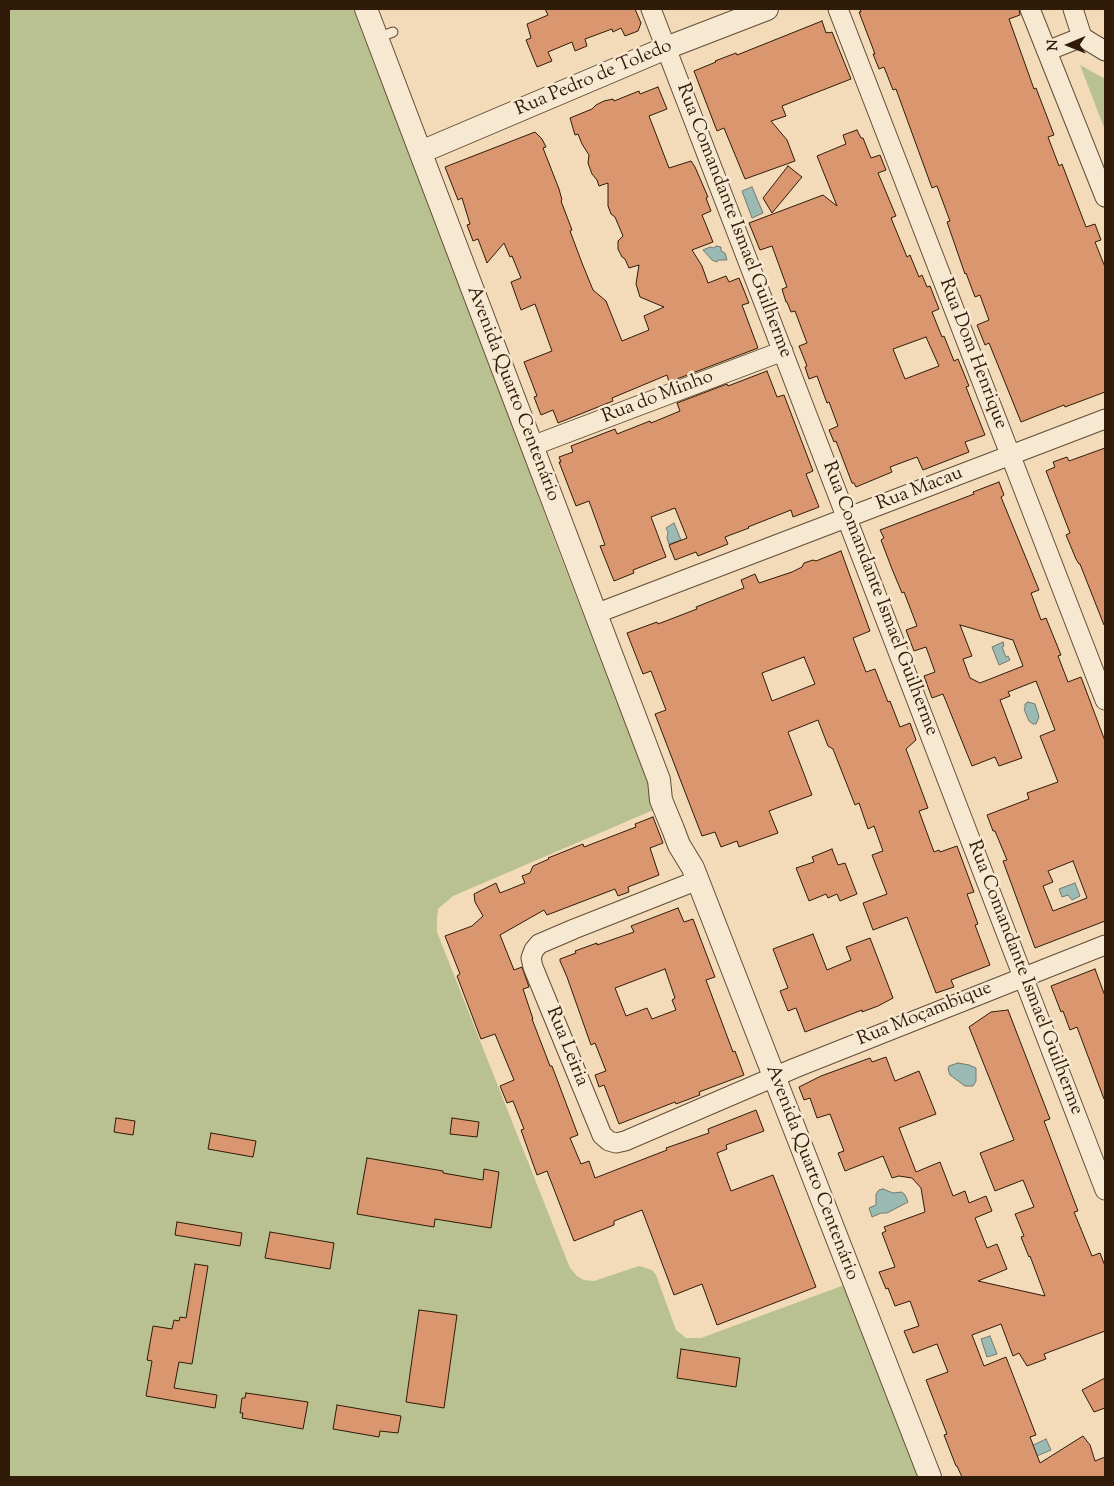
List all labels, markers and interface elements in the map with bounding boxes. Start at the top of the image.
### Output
north arrow [1044,20,1094,70]
street label: Rua Pedro de Toledo [512,36,676,122]
text: N [1044,39,1064,51]
street label: Rua Comandante Ismael Guilherme [670,81,796,361]
street label: Rua Dom Henrique [933,275,1011,433]
street label: Avenida Quarto Centenário [460,283,564,505]
street label: Rua do Minho [599,366,717,430]
street label: Rua Comandante Ismael Guilherme [816,459,942,739]
street label: Rua Macau [874,463,966,517]
street label: Rua Comandante Ismael Guilherme [961,838,1087,1118]
street label: Rua Moçambique [854,978,996,1052]
street label: Rua Leiria [540,1004,592,1090]
street label: Avenida Quarto Centenário [759,1062,863,1284]

